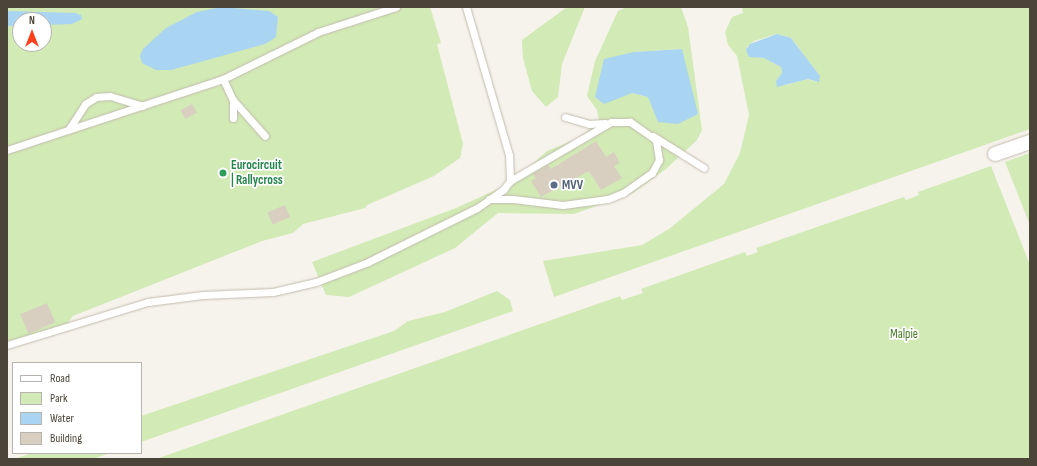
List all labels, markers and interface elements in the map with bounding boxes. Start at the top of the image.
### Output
north arrow [12,12,52,52]
text: N [29,14,35,27]
place label: Eurocircuit | Rallycross [231,158,283,189]
marker: Eurocircuit | Rallycross [218,168,228,178]
place label: MVV [562,177,583,193]
marker: MVV [549,180,559,190]
park label: Malpie [890,326,918,342]
legend [12,362,142,454]
text: Road [50,371,70,386]
text: Park [50,391,68,406]
text: Water [50,411,74,426]
text: Building [50,431,82,446]

